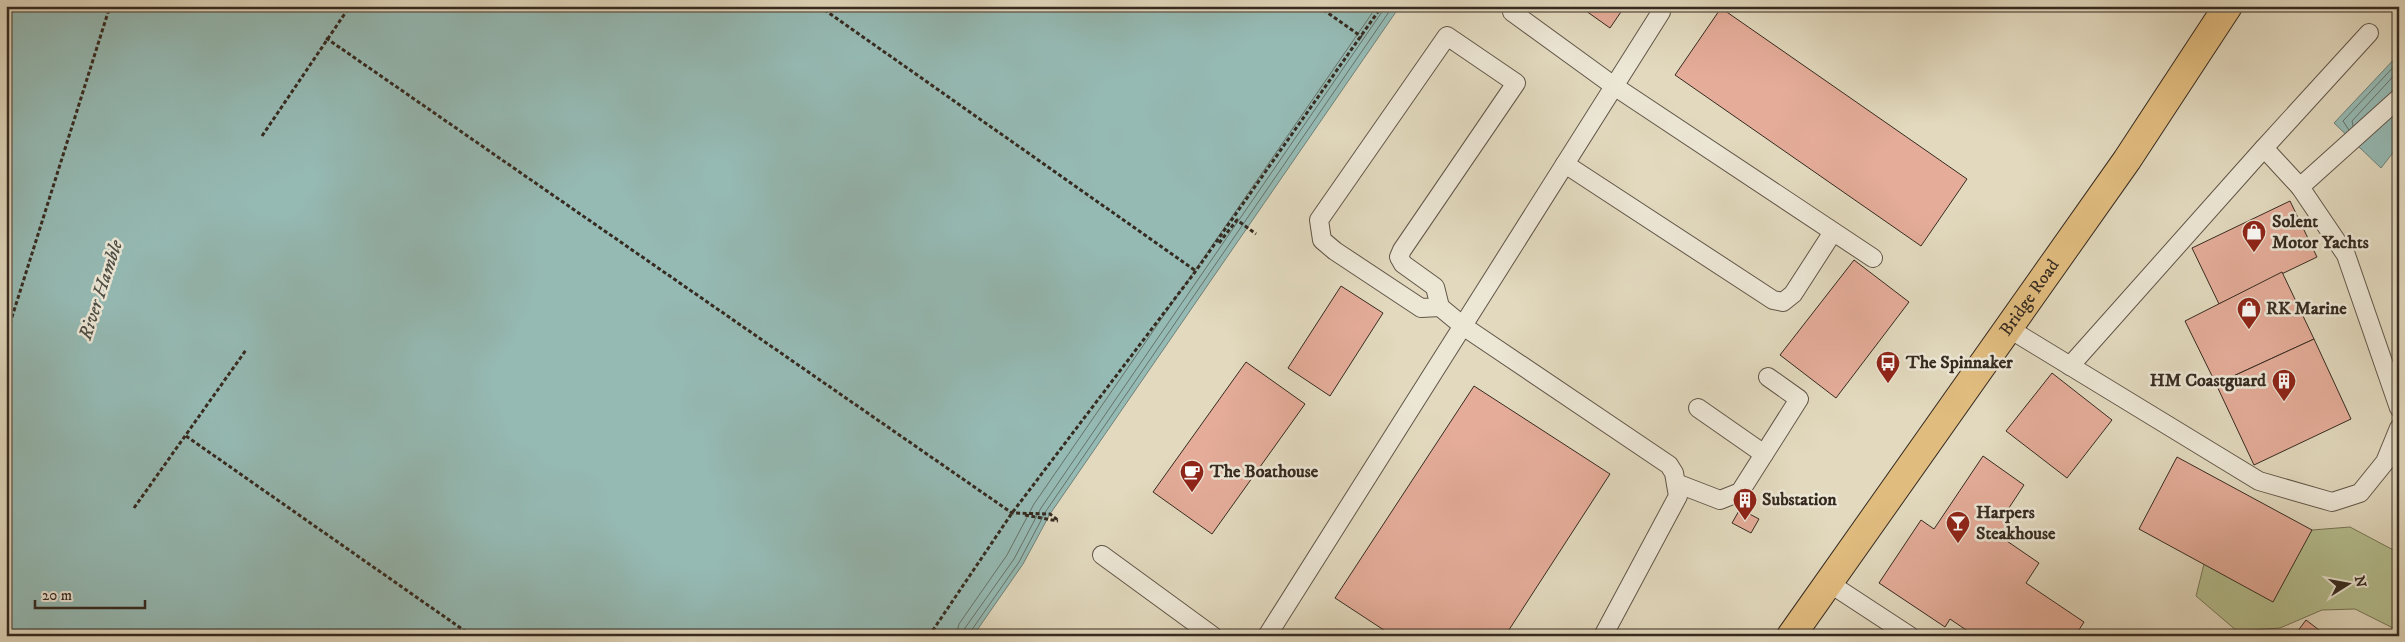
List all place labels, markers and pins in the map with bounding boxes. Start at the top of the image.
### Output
place label: Solent Motor Yachts [2272,211,2369,254]
shop icon: Solent Motor Yachts [2241,219,2267,253]
shop icon: RK Marine [2236,296,2262,330]
place label: RK Marine [2266,298,2347,320]
bus stop icon: The Spinnaker [1875,350,1901,384]
place label: The Spinnaker [1905,352,2013,374]
building icon: HM Coastguard [2271,368,2297,402]
place label: HM Coastguard [2150,370,2267,392]
cafe icon: The Boathouse [1179,459,1205,493]
place label: The Boathouse [1209,461,1319,483]
building icon: Substation [1732,487,1758,521]
place label: Substation [1762,489,1837,511]
place label: Harpers Steakhouse [1976,502,2056,545]
bar icon: Harpers Steakhouse [1945,510,1971,544]

